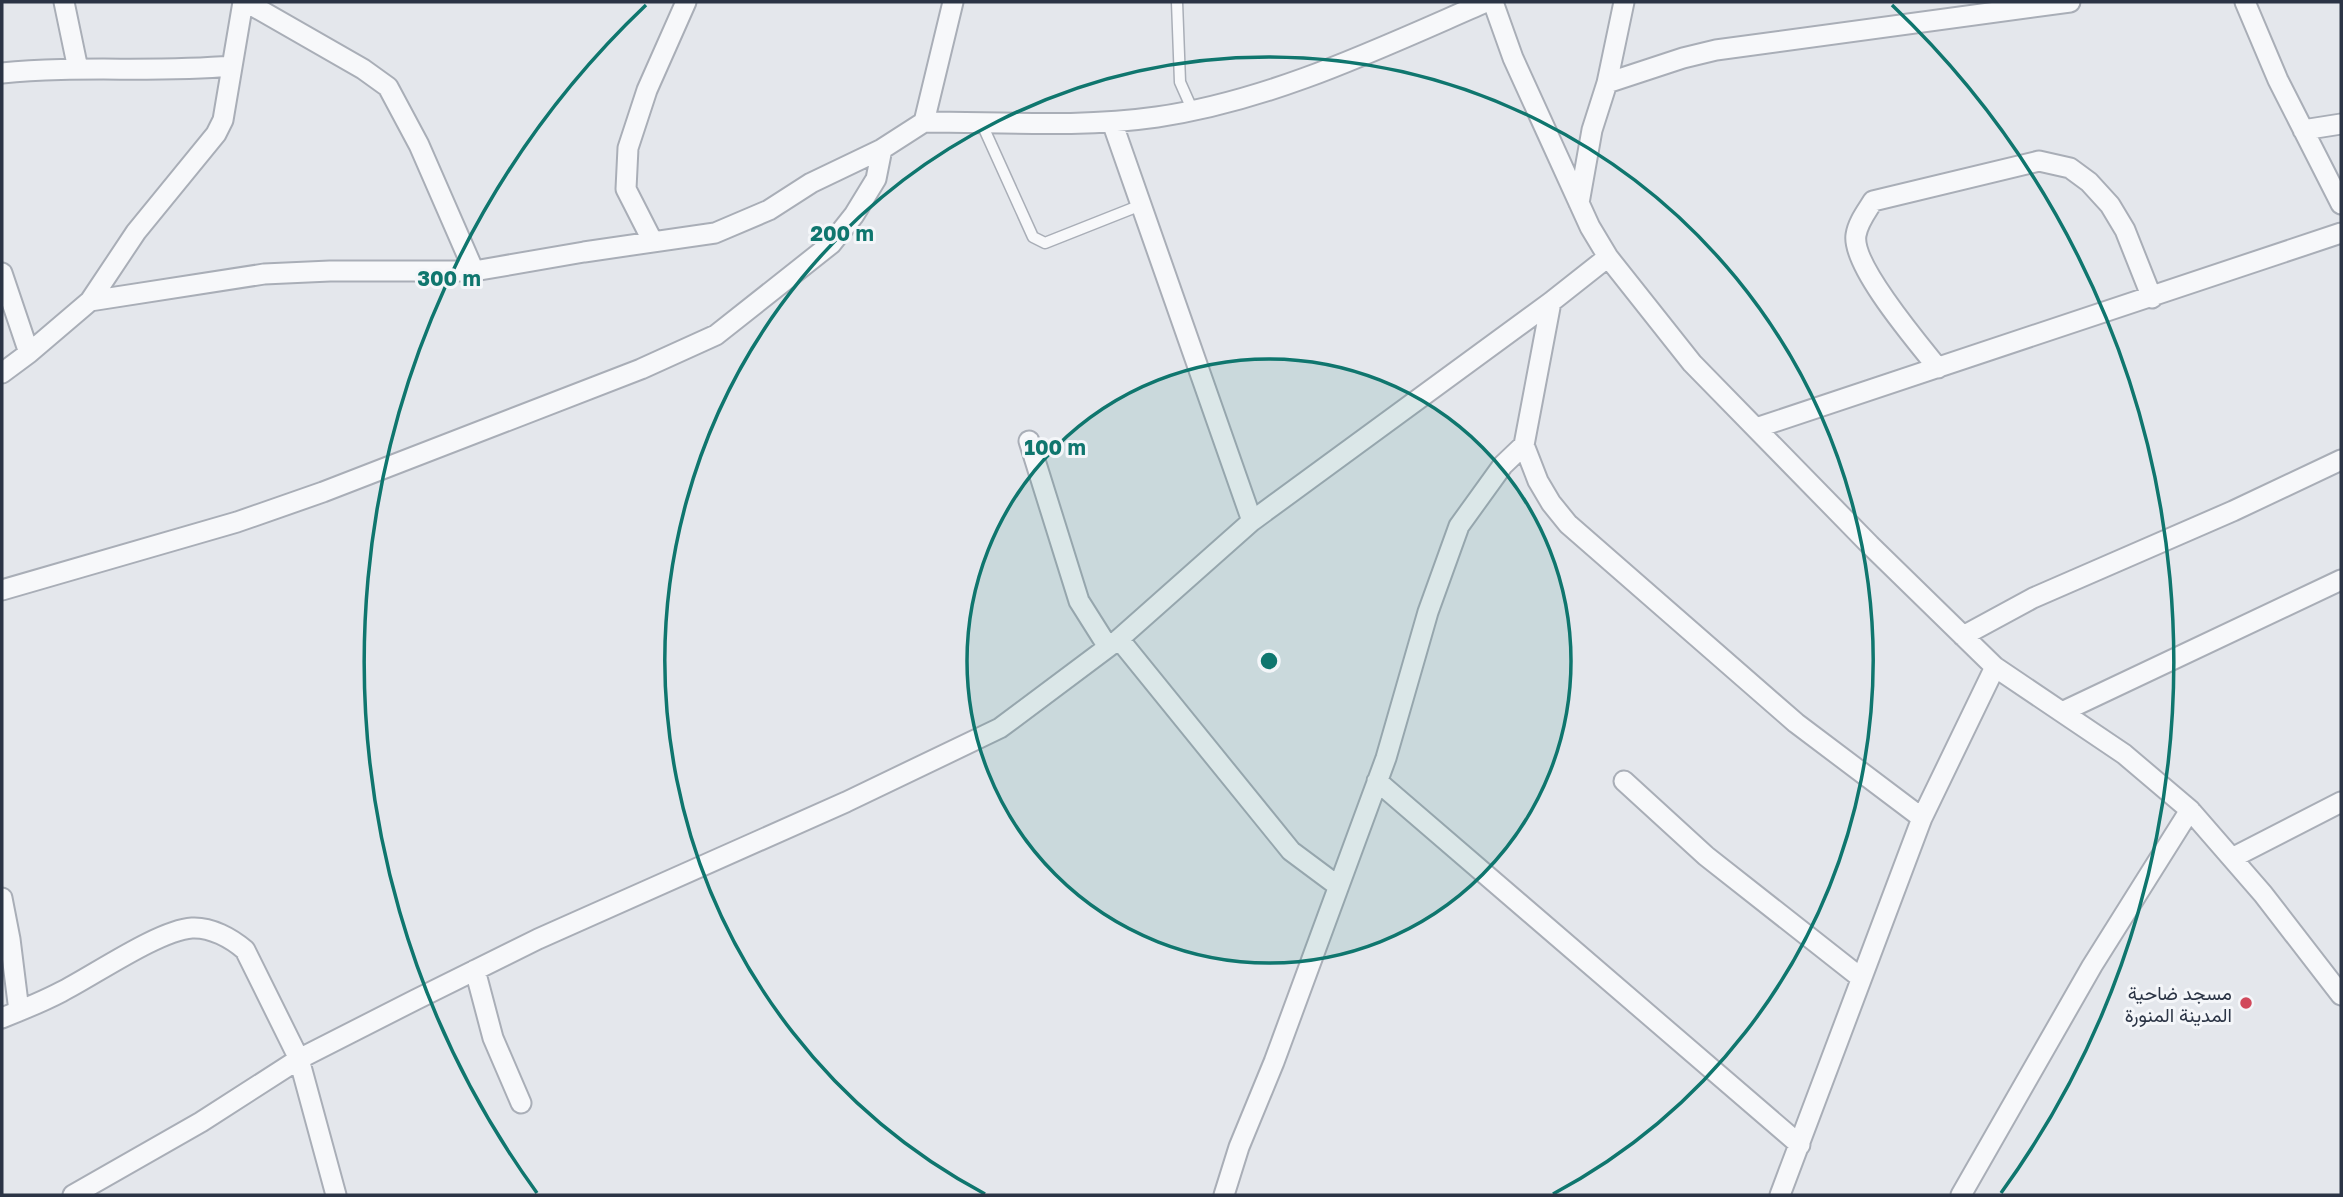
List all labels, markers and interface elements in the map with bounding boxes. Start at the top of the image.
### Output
text: 200 m [810,220,874,246]
text: 300 m [417,265,481,291]
text: 100 m [1024,434,1086,460]
centre of rings [1257,649,1281,673]
place label: مسجد ضاحية المدينة المنورة [2125,981,2232,1027]
marker: مسجد ضاحية المدينة المنورة [2238,995,2254,1011]

